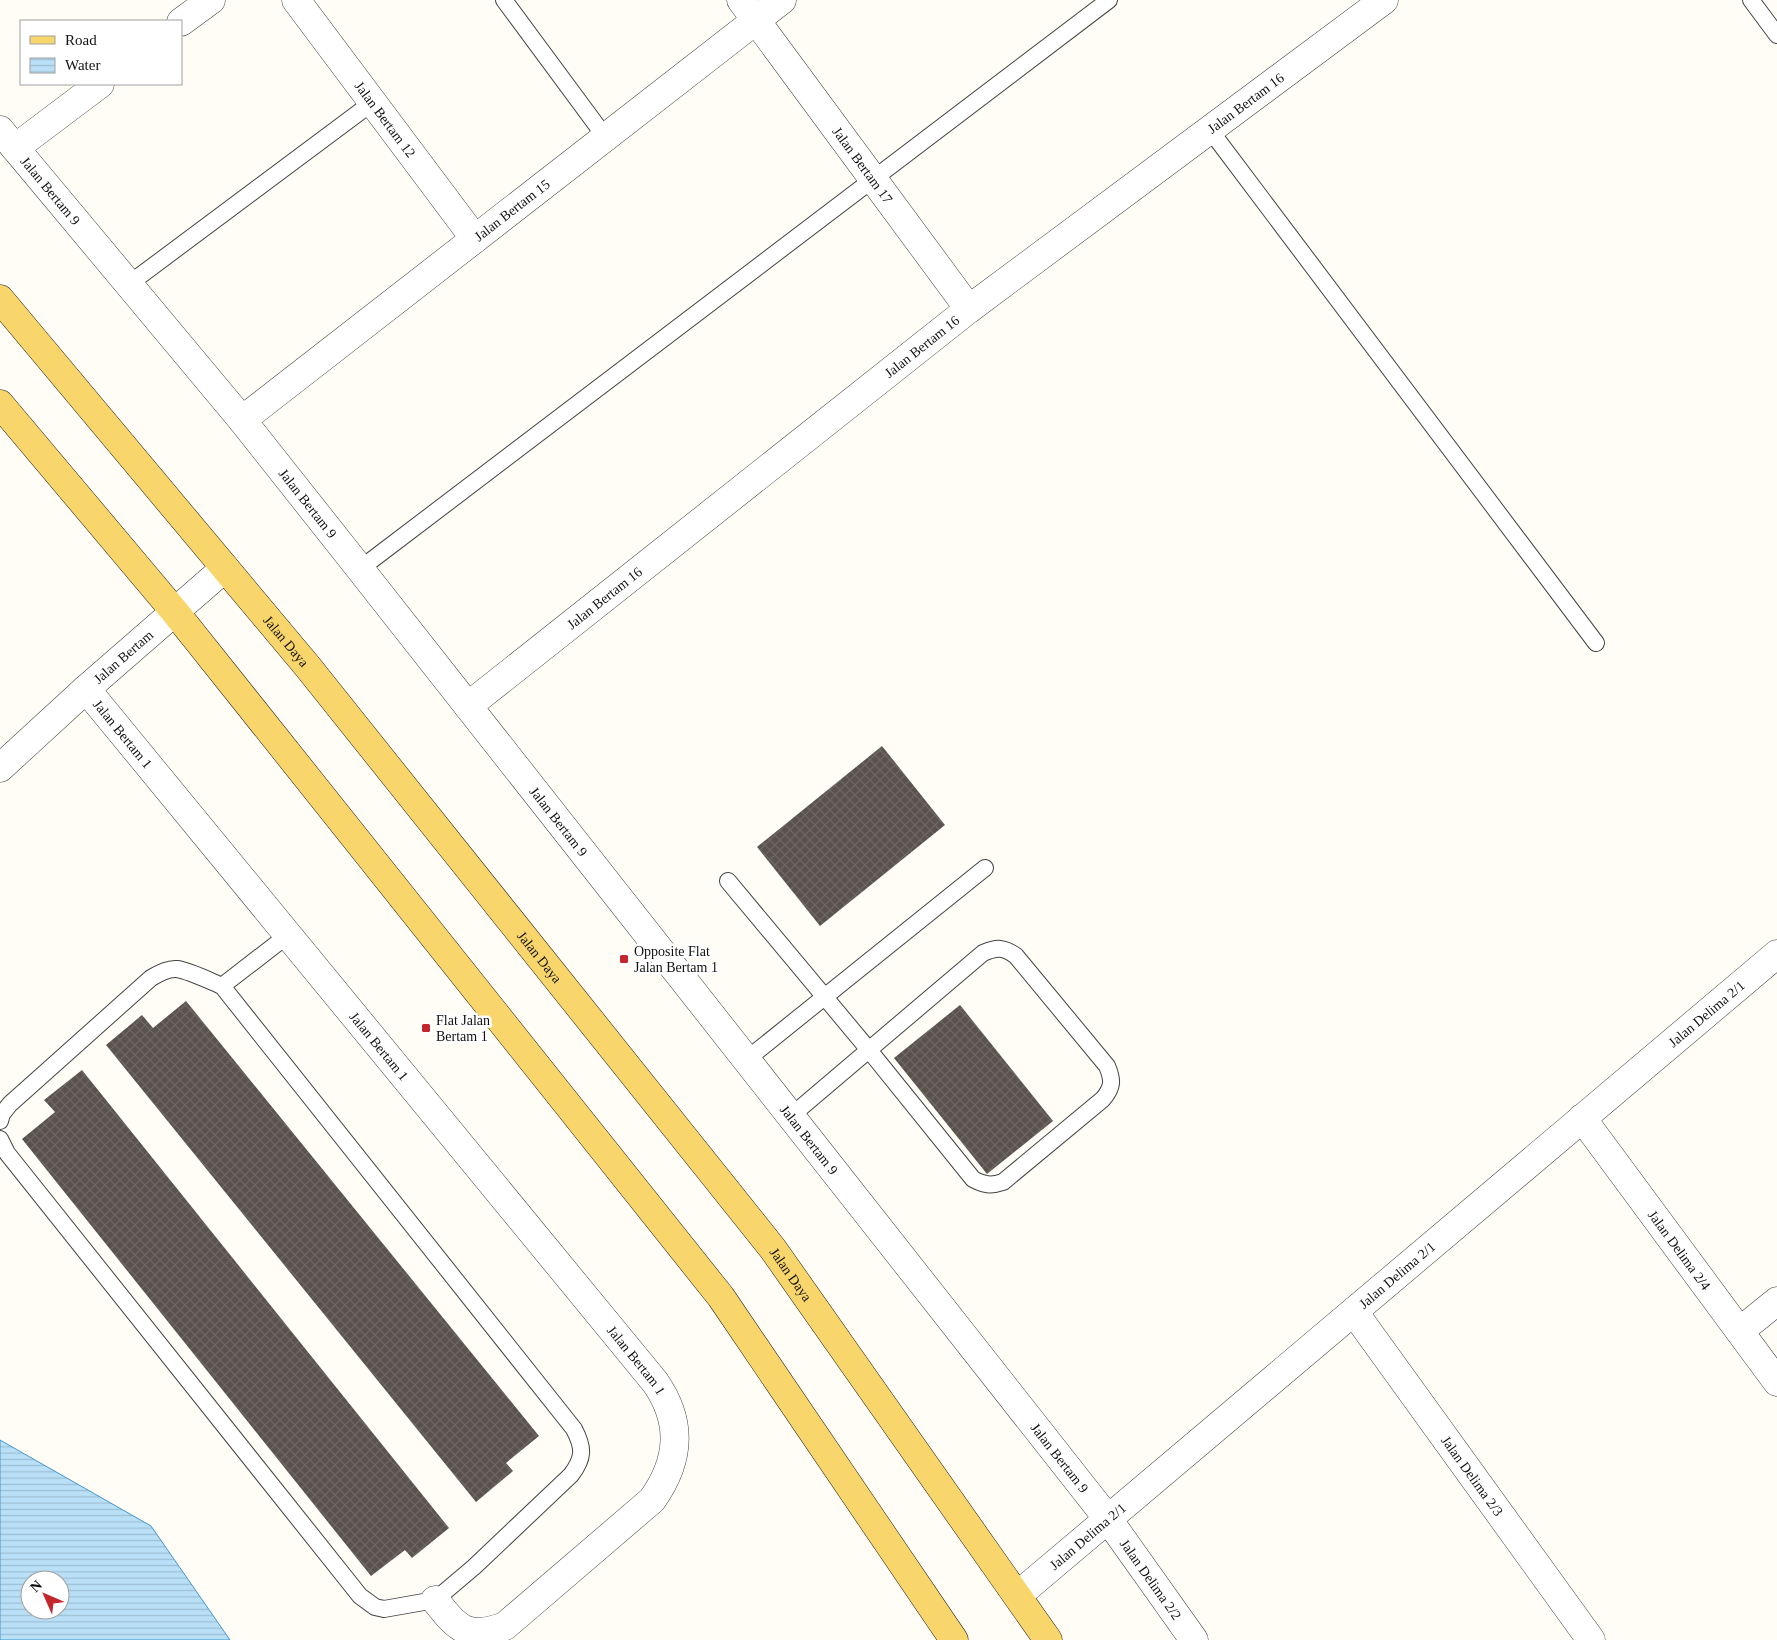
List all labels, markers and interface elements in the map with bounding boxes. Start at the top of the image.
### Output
legend [20,20,182,85]
text: Road [65,32,97,48]
text: Water [65,57,100,73]
street label: Jalan Bertam 16 [1205,70,1287,136]
street label: Jalan Bertam 12 [352,78,419,160]
street label: Jalan Bertam 17 [830,124,896,206]
street label: Jalan Bertam 9 [18,154,83,228]
street label: Jalan Bertam 15 [471,176,552,244]
street label: Jalan Bertam 16 [881,312,962,381]
street label: Jalan Bertam 9 [276,466,340,541]
street label: Jalan Bertam 16 [564,564,645,632]
street label: Jalan Daya [261,612,312,670]
street label: Jalan Bertam [90,627,156,686]
street label: Jalan Bertam 1 [90,697,155,771]
street label: Jalan Bertam 9 [527,784,591,859]
street label: Jalan Daya [514,928,565,986]
place label: Opposite Flat Jalan Bertam 1 [634,944,718,975]
marker: Opposite Flat Jalan Bertam 1 [618,953,630,965]
street label: Jalan Delima 2/1 [1665,977,1747,1050]
street label: Jalan Bertam 1 [347,1009,412,1083]
place label: Flat Jalan Bertam 1 [436,1013,490,1044]
marker: Flat Jalan Bertam 1 [420,1022,432,1034]
street label: Jalan Bertam 9 [777,1102,841,1177]
street label: Jalan Delima 2/4 [1645,1207,1714,1293]
street label: Jalan Delima 2/1 [1356,1239,1438,1311]
street label: Jalan Daya [767,1245,815,1305]
street label: Jalan Bertam 1 [604,1323,669,1397]
street label: Jalan Bertam 9 [1028,1420,1092,1495]
street label: Jalan Delima 2/3 [1438,1433,1506,1519]
street label: Jalan Delima 2/1 [1046,1500,1129,1573]
street label: Jalan Delima 2/2 [1117,1536,1185,1622]
north arrow [20,1570,70,1620]
text: N [27,1577,45,1595]

